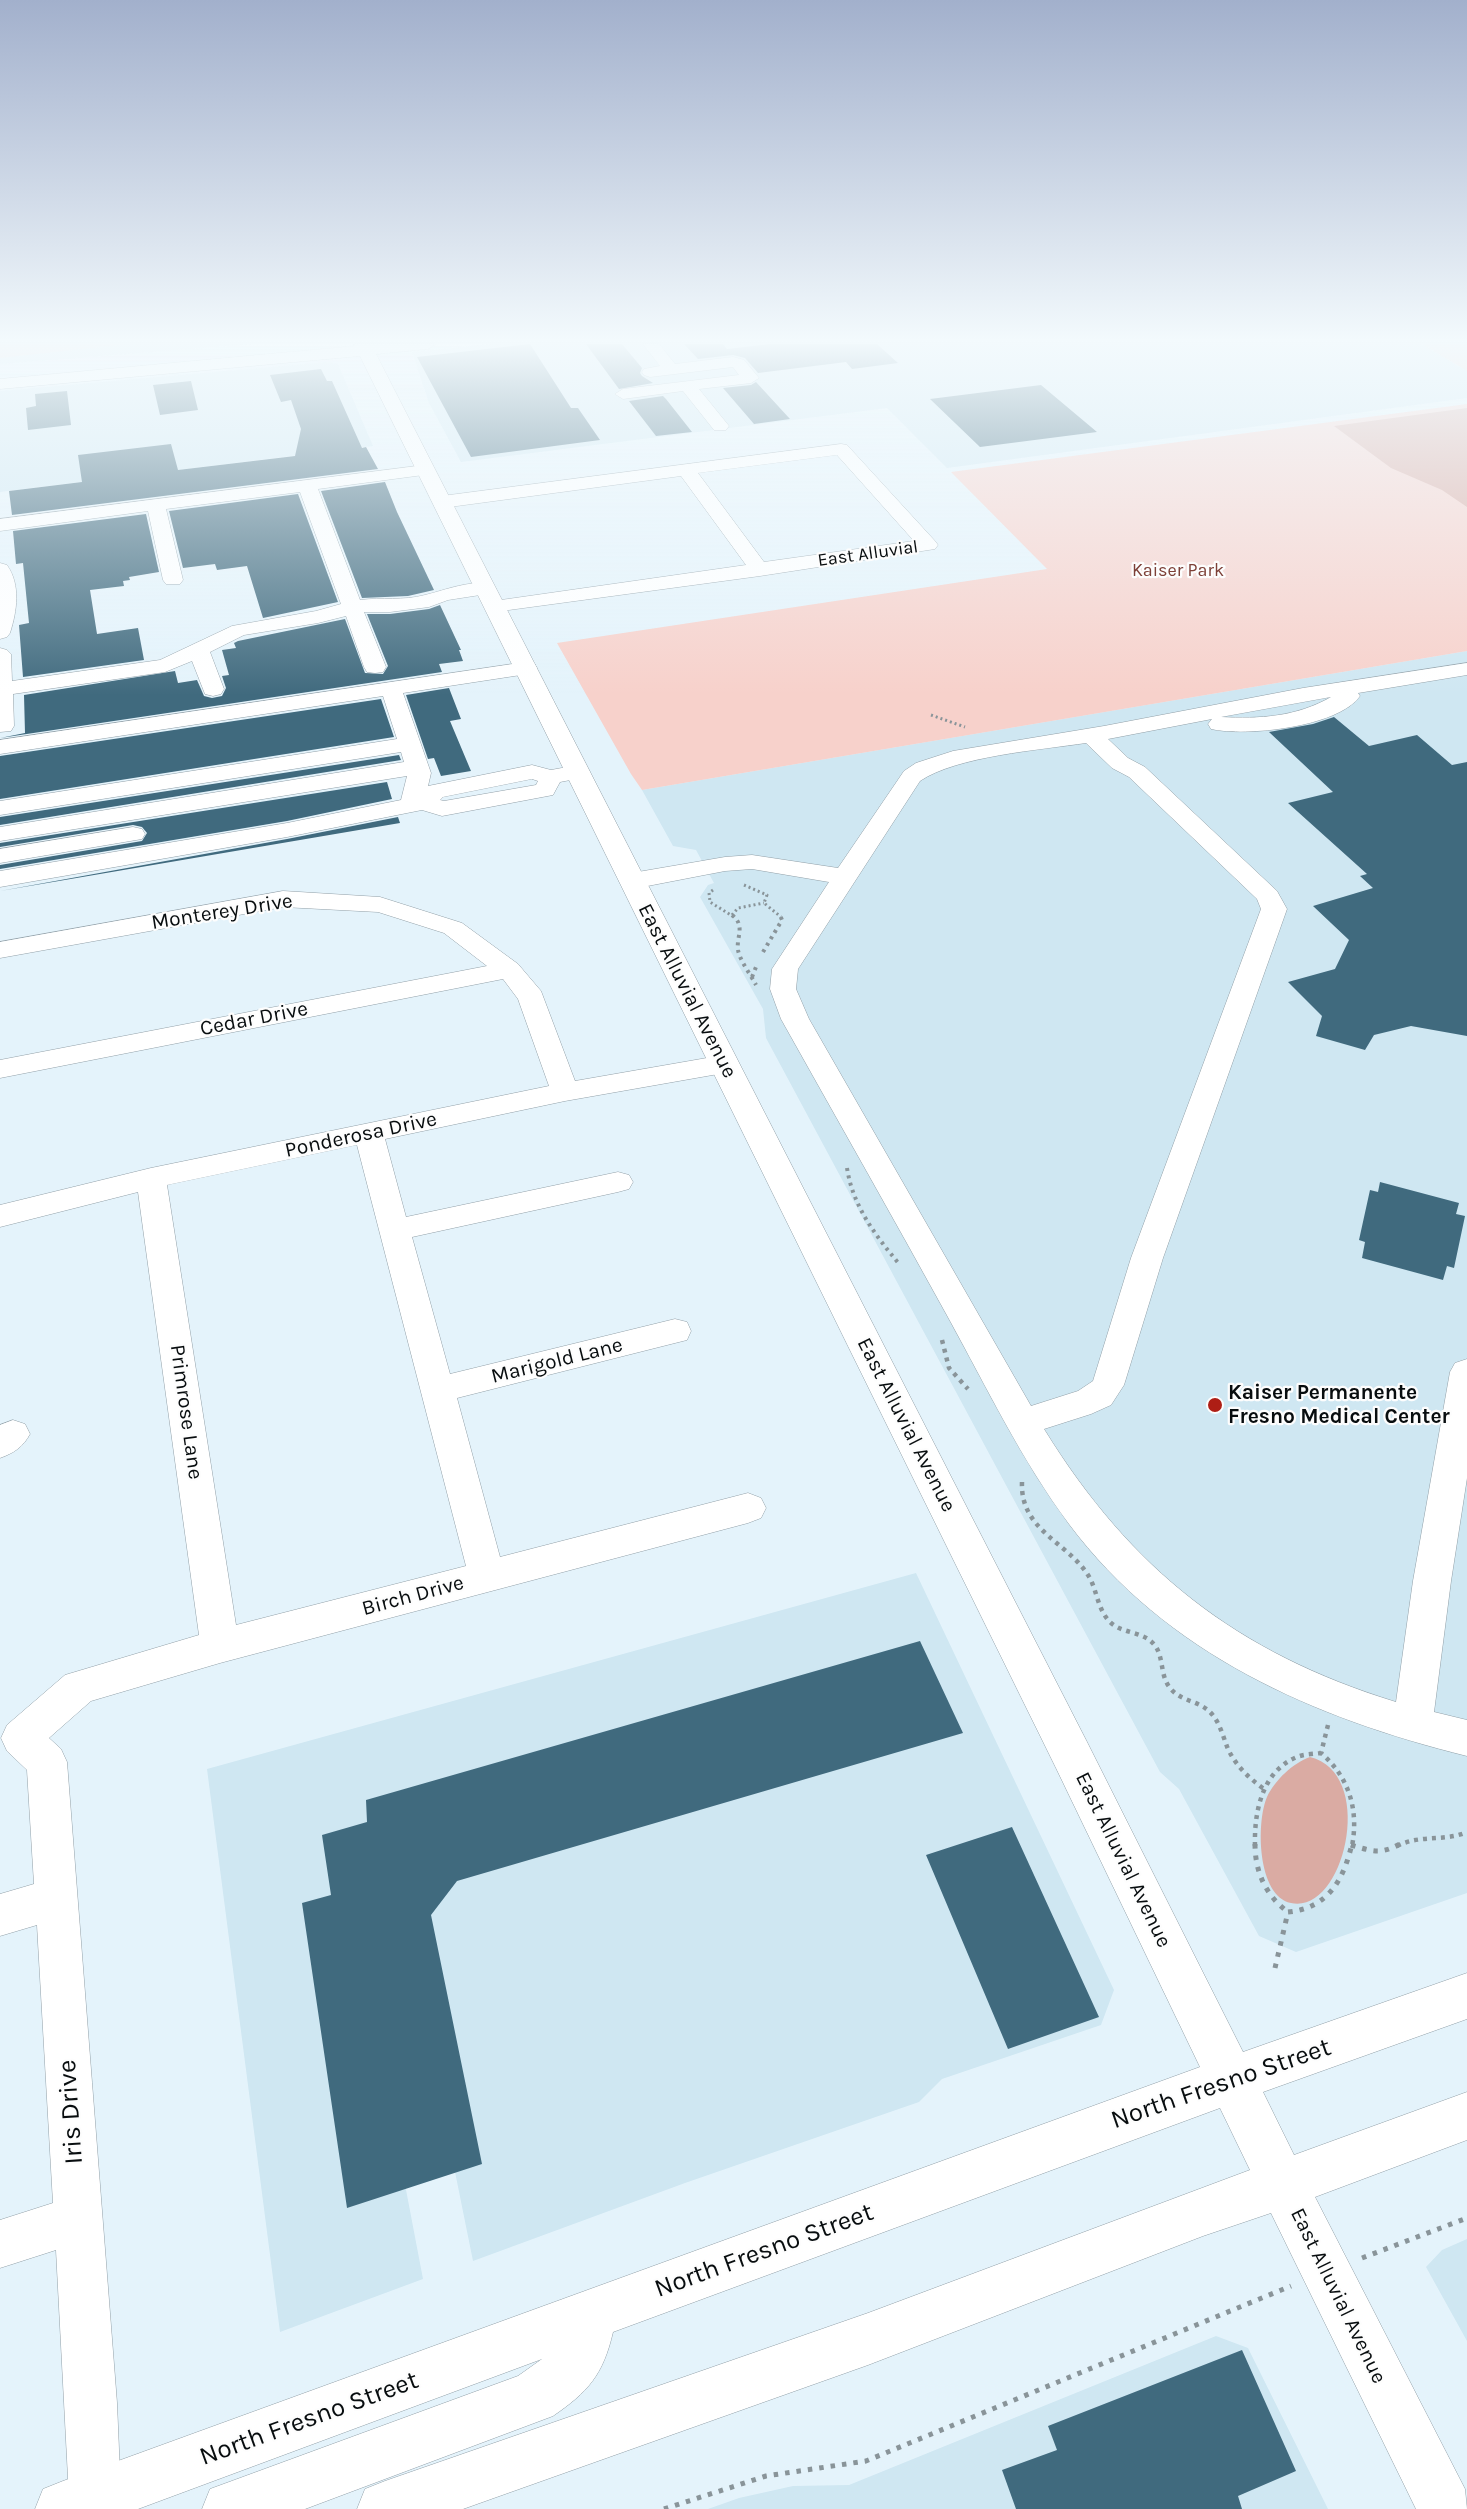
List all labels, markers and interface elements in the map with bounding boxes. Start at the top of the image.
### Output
street label: East Alluvial [816,536,920,572]
park label: Kaiser Park [1132,560,1224,582]
street label: Monterey Drive [150,888,294,936]
street label: East Alluvial Avenue [632,900,742,1082]
street label: Cedar Drive [198,996,310,1042]
street label: Ponderosa Drive [283,1107,439,1163]
street label: Marigold Lane [489,1332,625,1390]
street label: East Alluvial Avenue [851,1334,961,1516]
street label: Primrose Lane [164,1343,208,1481]
place label: Kaiser Permanente Fresno Medical Center [1228,1380,1450,1430]
marker: Kaiser Permanente Fresno Medical Center [1206,1396,1224,1414]
street label: Birch Drive [359,1570,467,1622]
street label: East Alluvial Avenue [1070,1768,1176,1952]
street label: North Fresno Street [1107,2032,1335,2136]
street label: Iris Drive [52,2059,90,2165]
street label: North Fresno Street [650,2197,878,2305]
street label: East Alluvial Avenue [1285,2204,1391,2388]
street label: North Fresno Street [195,2365,423,2473]

